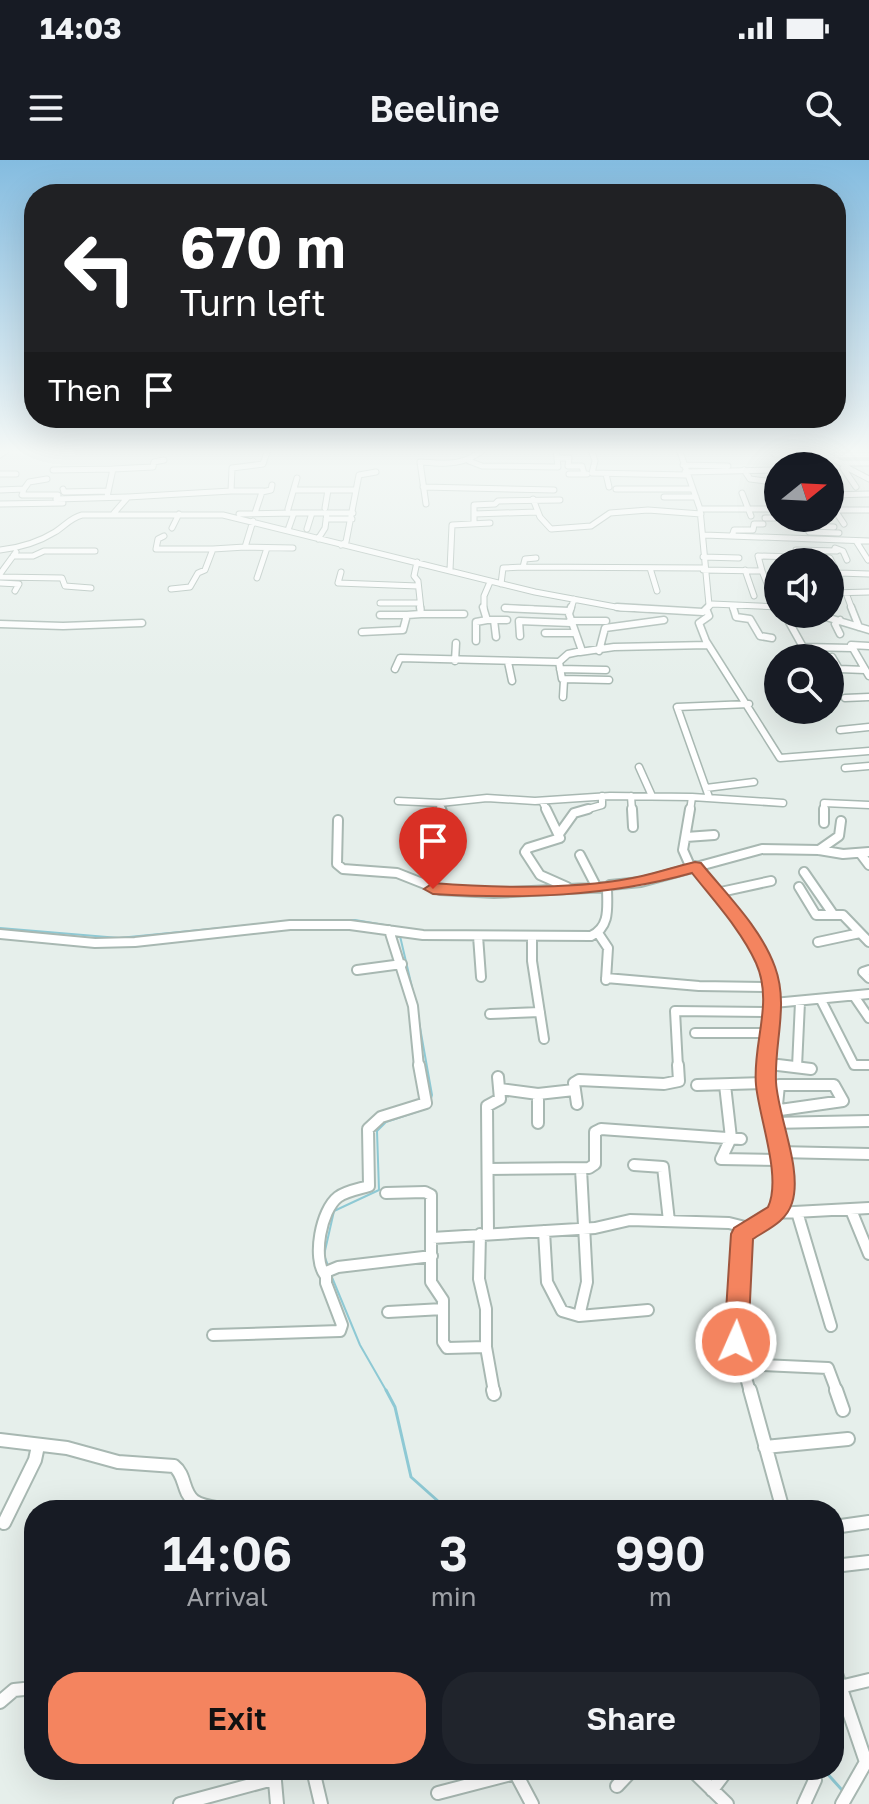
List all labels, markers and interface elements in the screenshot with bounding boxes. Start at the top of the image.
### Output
text: 14:03 [40,10,122,46]
icon: menu [24,86,68,130]
icon: search [801,86,845,130]
text: Beeline [369,87,500,130]
text: 670 m [180,213,345,280]
icon: left [48,216,152,320]
text: Turn left [180,281,326,324]
icon: arrive [137,368,181,412]
text: Then [48,372,121,408]
north arrow [764,452,844,532]
map controls [764,452,844,724]
button: sound [764,548,844,628]
button: search [764,644,844,724]
pin [399,807,467,889]
icon: arrive [411,819,455,863]
position arrow [694,1300,778,1384]
text: 14:06 [162,1524,292,1582]
text: 3 [439,1524,468,1582]
text: 990 [615,1524,706,1582]
text: Arrival [187,1581,268,1612]
text: min [431,1581,477,1612]
text: m [649,1581,672,1612]
button: Exit [48,1672,426,1764]
button: Share [442,1672,820,1764]

